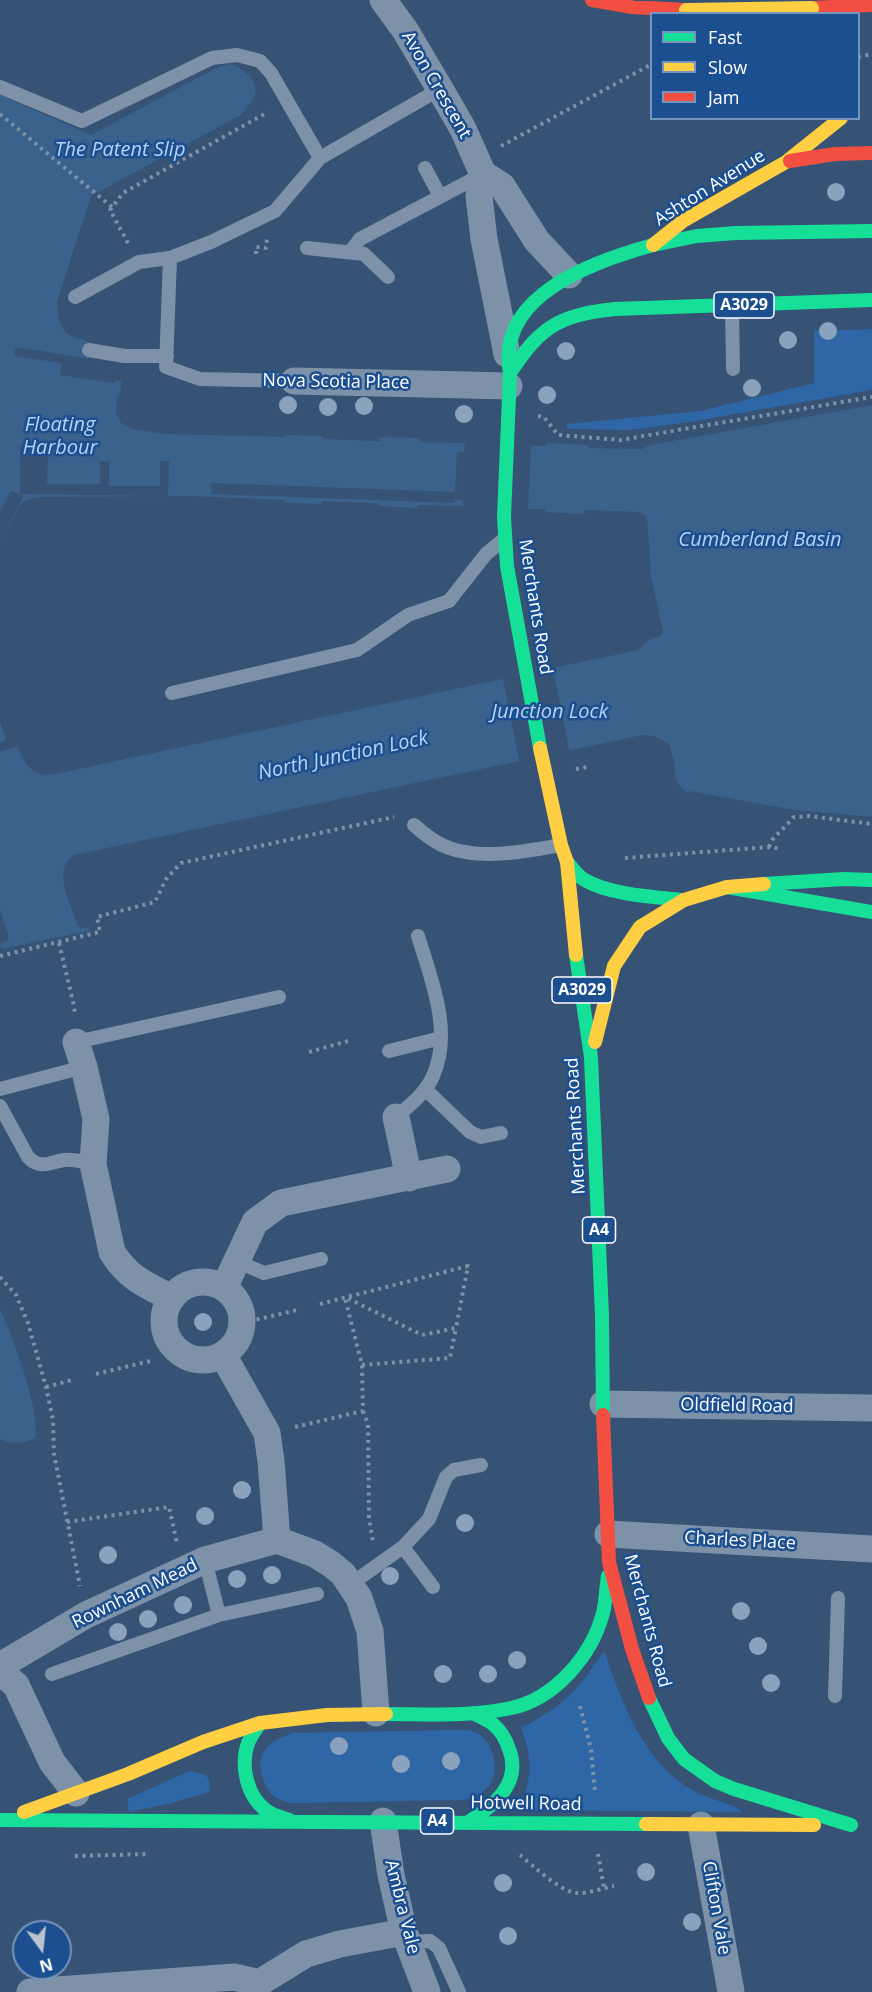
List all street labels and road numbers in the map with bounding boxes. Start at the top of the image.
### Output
street label: Avon Crescent [397,27,475,143]
street label: Ashton Avenue [651,145,769,231]
road number: A3029 [714,292,774,318]
street label: Nova Scotia Place [262,370,410,394]
street label: Merchants Road [514,538,556,676]
road number: A3029 [552,977,612,1003]
street label: Merchants Road [562,1057,590,1195]
road number: A4 [582,1217,616,1243]
street label: Oldfield Road [680,1394,794,1418]
street label: Charles Place [684,1527,796,1555]
street label: Merchants Road [619,1552,675,1690]
street label: Rownham Mead [69,1554,201,1634]
street label: Hotwell Road [470,1792,582,1816]
road number: A4 [420,1808,454,1834]
street label: Ambra Vale [380,1858,424,1956]
street label: Clifton Vale [697,1859,735,1957]

